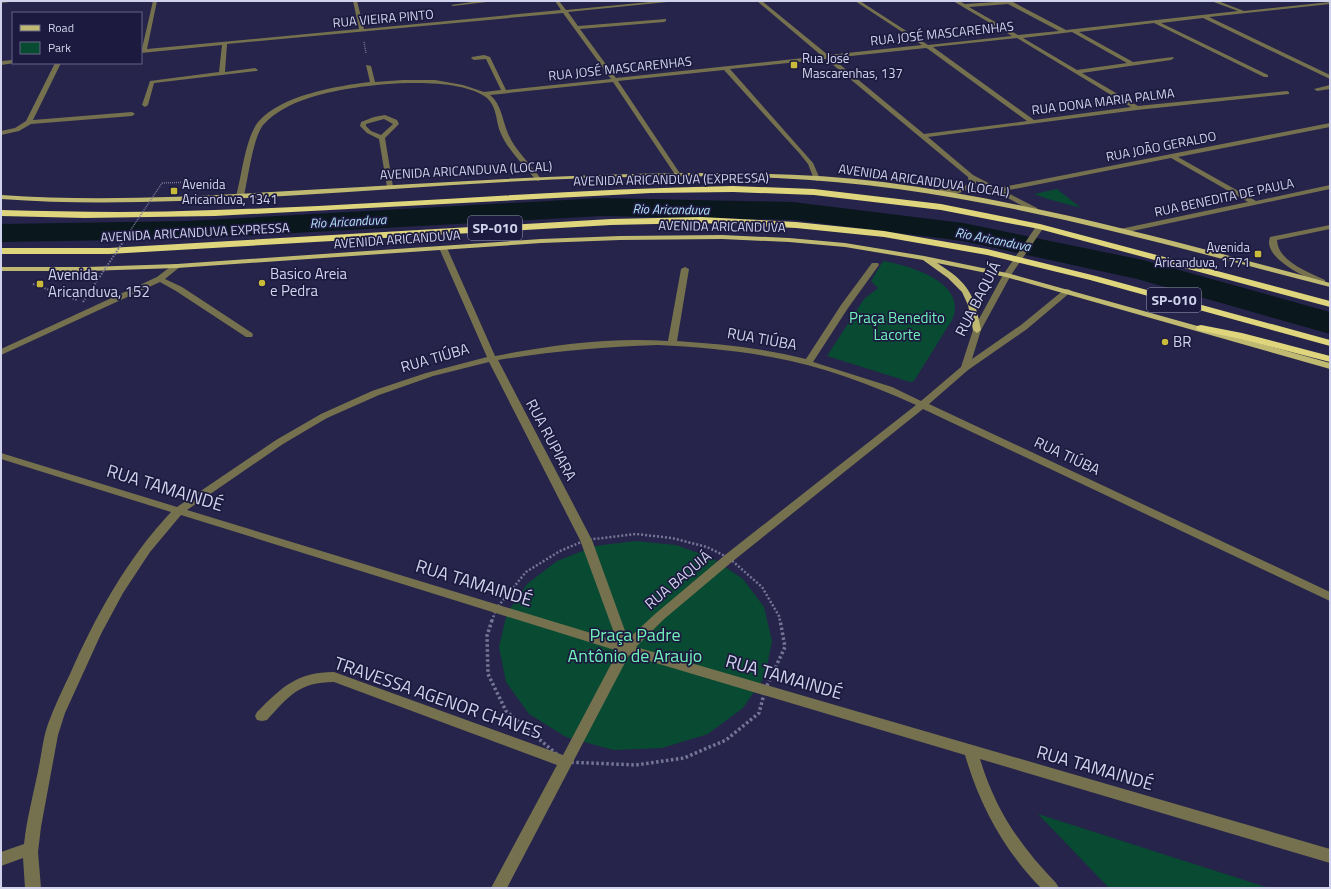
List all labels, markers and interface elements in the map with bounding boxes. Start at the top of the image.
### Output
street label: RUA VIEIRA PINTO [332,4,434,32]
legend [12,12,142,64]
street label: RUA JOSÉ MASCARENHAS [869,16,1015,50]
text: Road [48,18,74,37]
text: Park [48,38,71,57]
place label: Rua José Mascarenhas, 137 [802,48,903,83]
street label: RUA JOSÉ MASCARENHAS [547,51,693,85]
marker: Rua José Mascarenhas, 137 [789,60,799,70]
street label: RUA DONA MARIA PALMA [1030,82,1176,120]
street label: RUA JOÃO GERALDO [1104,125,1218,167]
street label: AVENIDA ARICANDUVA (LOCAL) [379,155,553,185]
street label: AVENIDA ARICANDUVA (LOCAL) [837,158,1011,202]
street label: AVENIDA ARICANDUVA (EXPRESSA) [573,167,769,191]
street label: RUA BENEDITA DE PAULA [1152,172,1296,222]
place label: Avenida Aricanduva, 1341 [182,174,278,209]
marker: Avenida Aricanduva, 1341 [169,186,179,196]
water label: Rio Aricanduva [633,198,711,220]
water label: Rio Aricanduva [309,209,388,233]
street label: AVENIDA ARICANDUVA [658,215,786,237]
road number: SP-010 [468,216,522,240]
street label: AVENIDA ARICANDUVA EXPRESSA [100,217,290,247]
water label: Rio Aricanduva [953,222,1034,256]
street label: AVENIDA ARICANDUVA [333,225,461,253]
place label: Avenida Aricanduva, 1771 [1154,237,1250,272]
marker: Avenida Aricanduva, 1771 [1253,249,1263,259]
street label: RUA BAQUIÁ [949,257,1006,340]
place label: Basico Areia e Pedra [270,262,348,302]
place label: Avenida Aricanduva, 152 [48,263,150,303]
marker: Basico Areia e Pedra [257,278,267,288]
marker: Avenida Aricanduva, 152 [35,279,45,289]
road number: SP-010 [1147,288,1201,312]
park label: Praça Benedito Lacorte [849,306,945,346]
street label: RUA TIÚBA [725,321,799,356]
place label: BR [1173,330,1191,353]
street label: RUA TIÚBA [398,337,472,378]
marker: BR [1160,337,1170,347]
street label: RUA RUPIARA [520,395,583,485]
street label: RUA TIÚBA [1030,430,1104,481]
street label: RUA TAMAINDÉ [104,457,227,518]
street label: RUA BAQUIÁ [639,545,716,614]
street label: RUA TAMAINDÉ [413,552,536,613]
park label: Praça Padre Antônio de Araujo [568,621,702,669]
street label: RUA TAMAINDÉ [722,647,846,706]
street label: TRAVESSA AGENOR CHAVES [331,649,546,746]
street label: RUA TAMAINDÉ [1033,738,1157,797]

